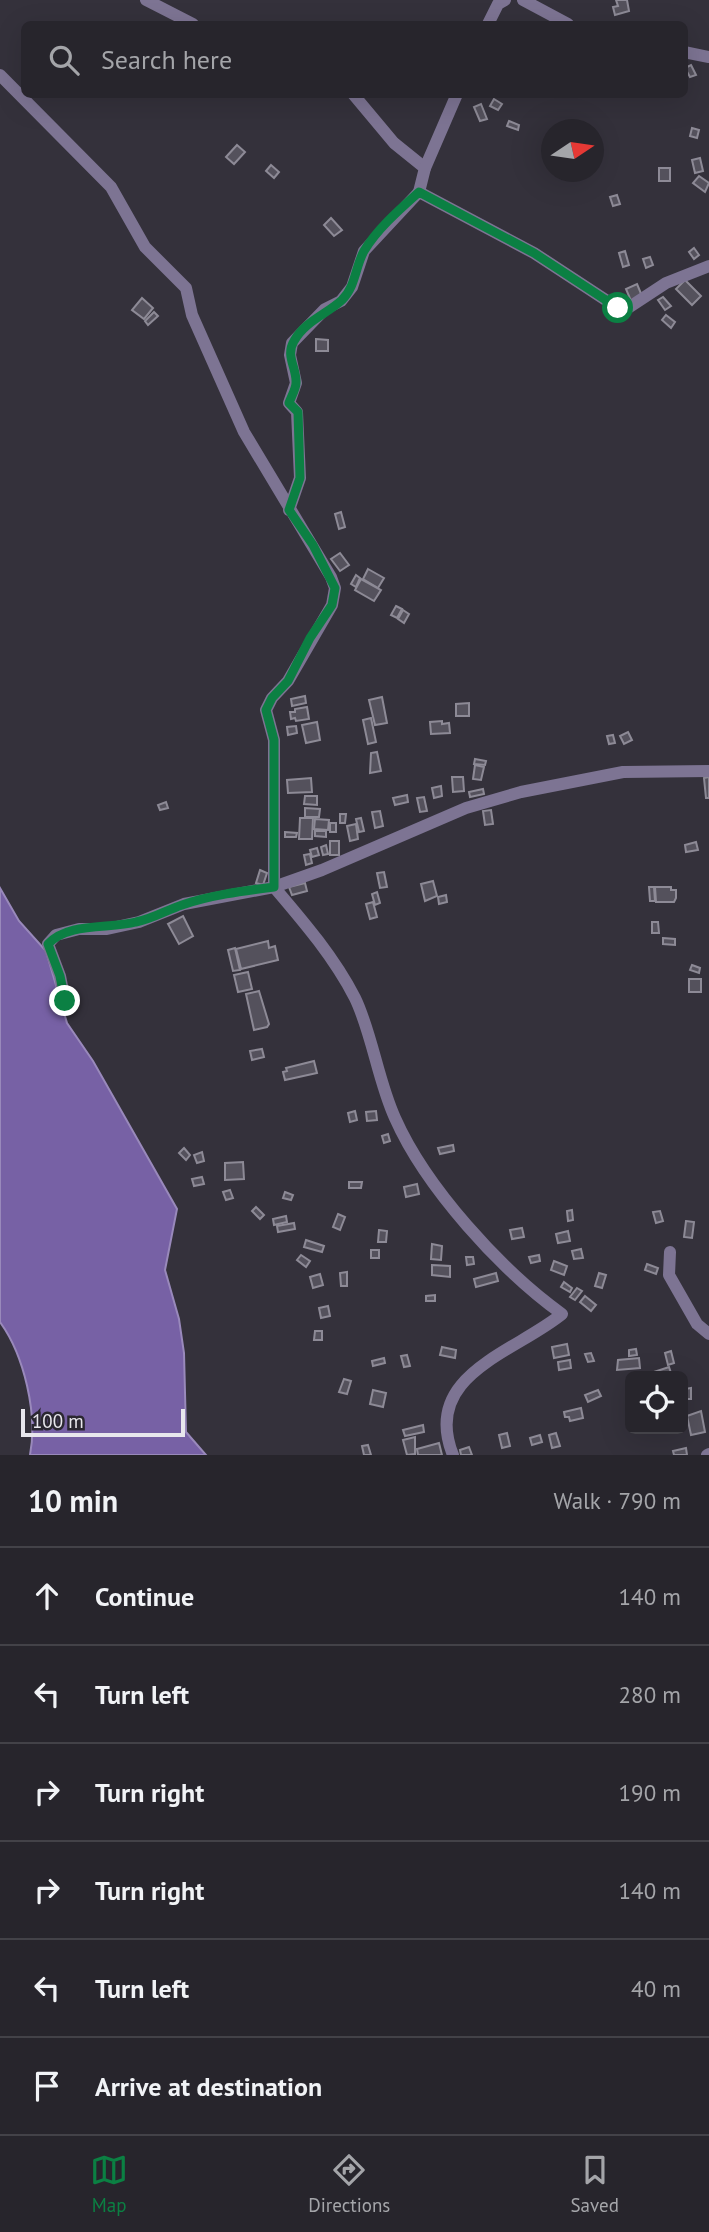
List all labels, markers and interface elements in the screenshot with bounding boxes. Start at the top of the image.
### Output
search box [21,21,688,98]
icon: search [45,41,83,79]
text: Search here [101,43,232,76]
north arrow [541,119,604,182]
route start [602,292,633,323]
route end [49,985,80,1016]
map controls [625,1371,688,1434]
button: locate [625,1371,688,1434]
scale bar [21,1406,186,1438]
text: 100 m [32,1409,84,1433]
text: 10 min [28,1481,118,1520]
text: Walk · 790 m [554,1486,681,1515]
icon: ahead [28,1577,66,1615]
text: Continue [95,1580,194,1613]
text: 140 m [619,1582,681,1611]
icon: left [28,1675,66,1713]
text: Turn left [95,1678,189,1711]
text: 280 m [619,1680,681,1709]
icon: right [28,1773,66,1811]
text: Turn right [95,1776,204,1809]
text: 190 m [619,1778,681,1807]
icon: right [28,1871,66,1909]
text: Turn right [95,1874,204,1907]
text: 140 m [619,1876,681,1905]
icon: left [28,1969,66,2007]
text: Turn left [95,1972,189,2005]
text: 40 m [631,1974,681,2003]
icon: arrive [28,2067,66,2105]
text: Arrive at destination [95,2070,322,2103]
tab: Map [90,2151,128,2217]
tab: Directions [308,2151,390,2217]
tab: Saved [571,2151,619,2217]

